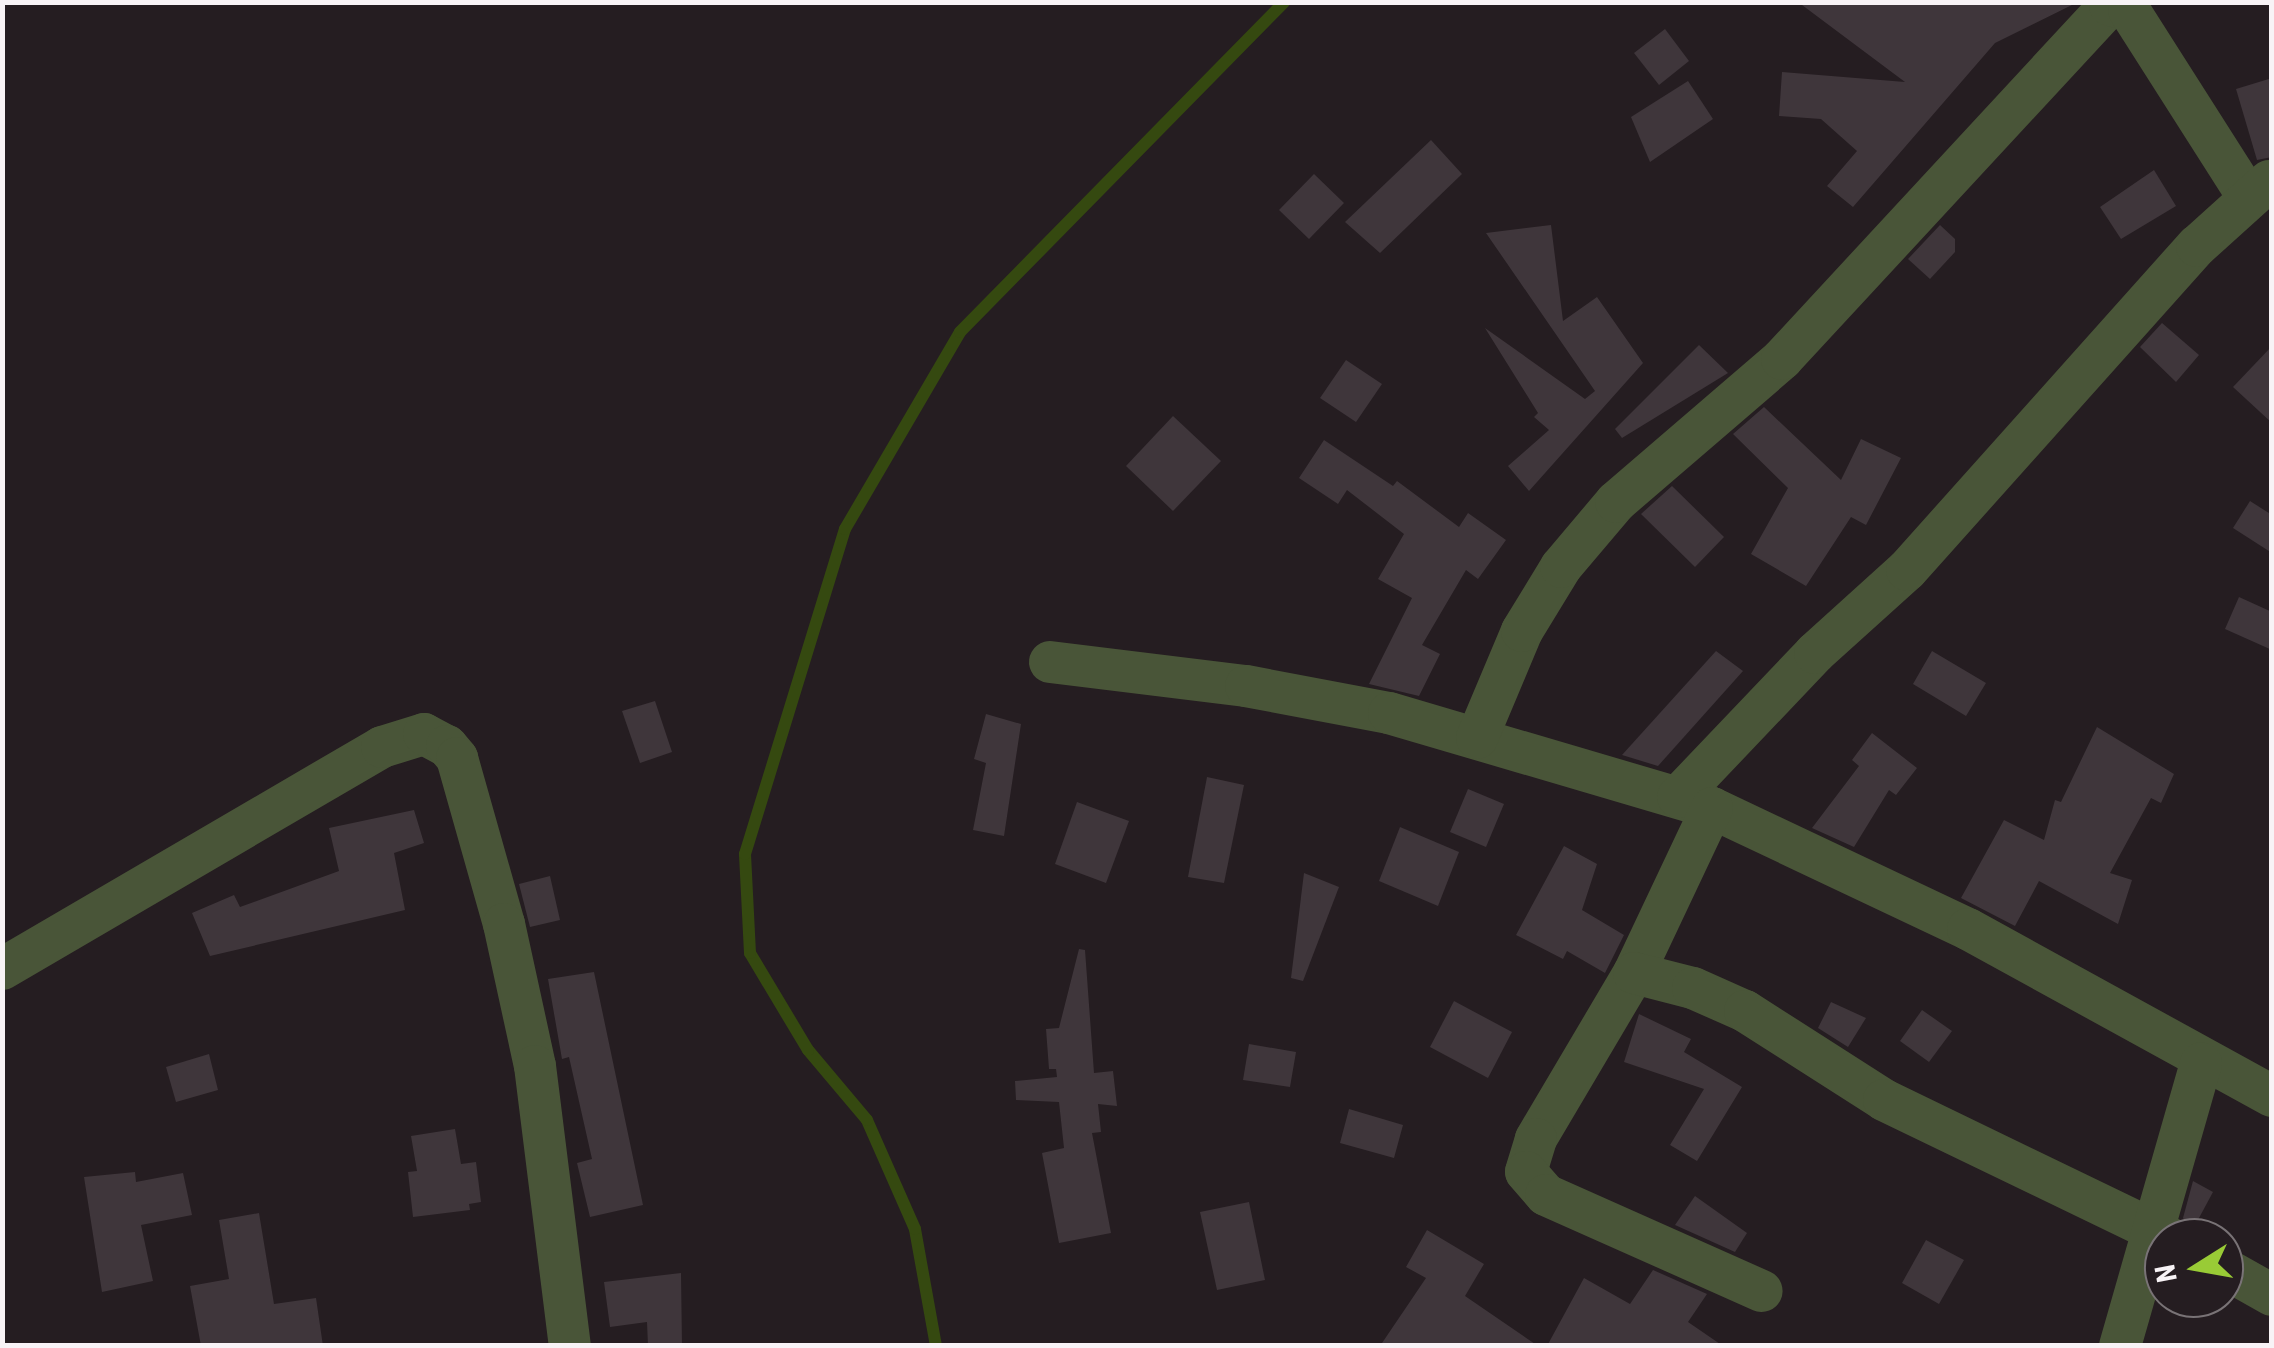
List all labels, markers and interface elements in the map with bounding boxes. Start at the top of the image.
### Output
north arrow [2144,1218,2244,1318]
text: N [2148,1262,2184,1285]

